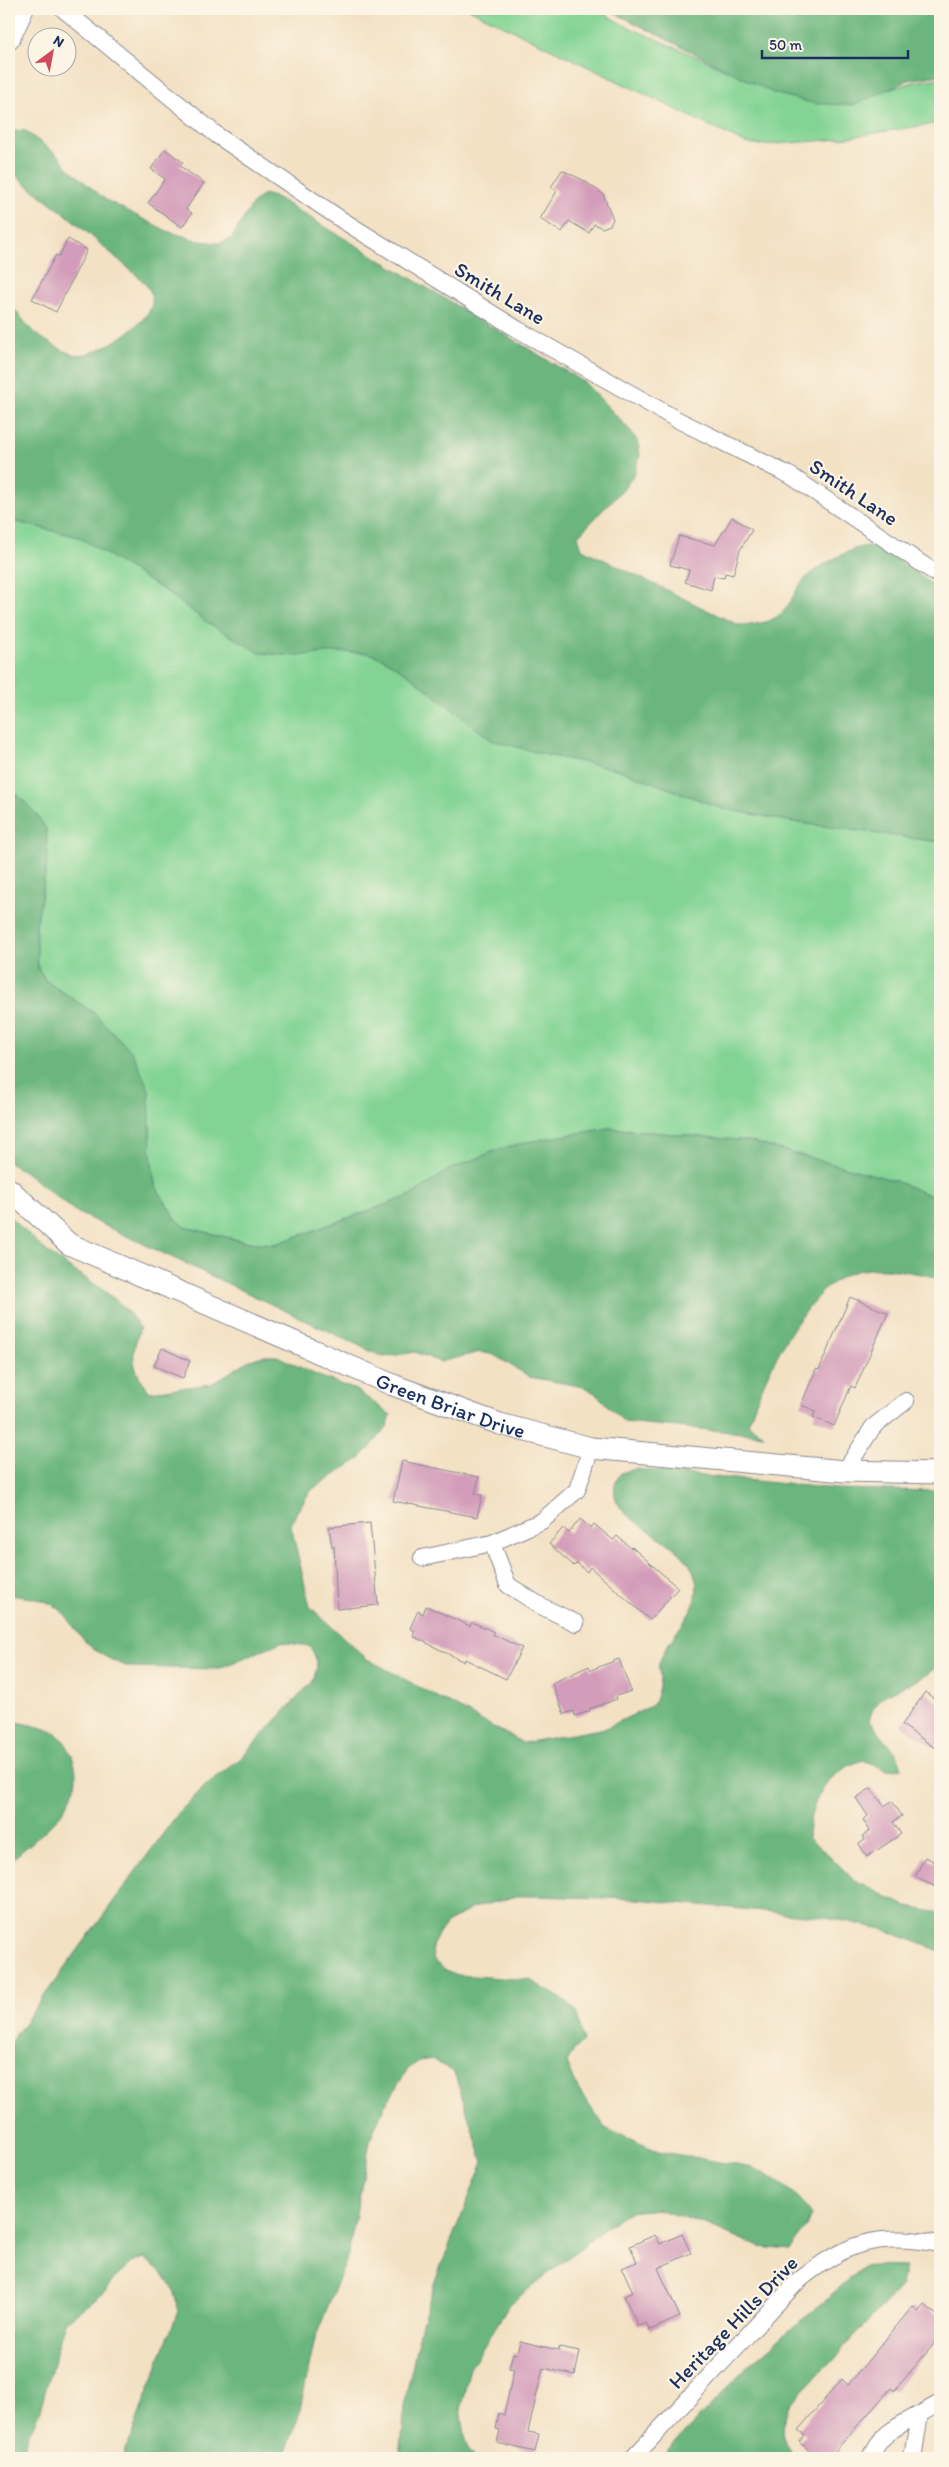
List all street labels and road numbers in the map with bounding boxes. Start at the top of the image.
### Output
street label: Smith Lane [450,256,550,330]
street label: Smith Lane [805,453,903,531]
street label: Green Briar Drive [372,1367,528,1443]
street label: Heritage Hills Drive [663,2250,803,2394]

